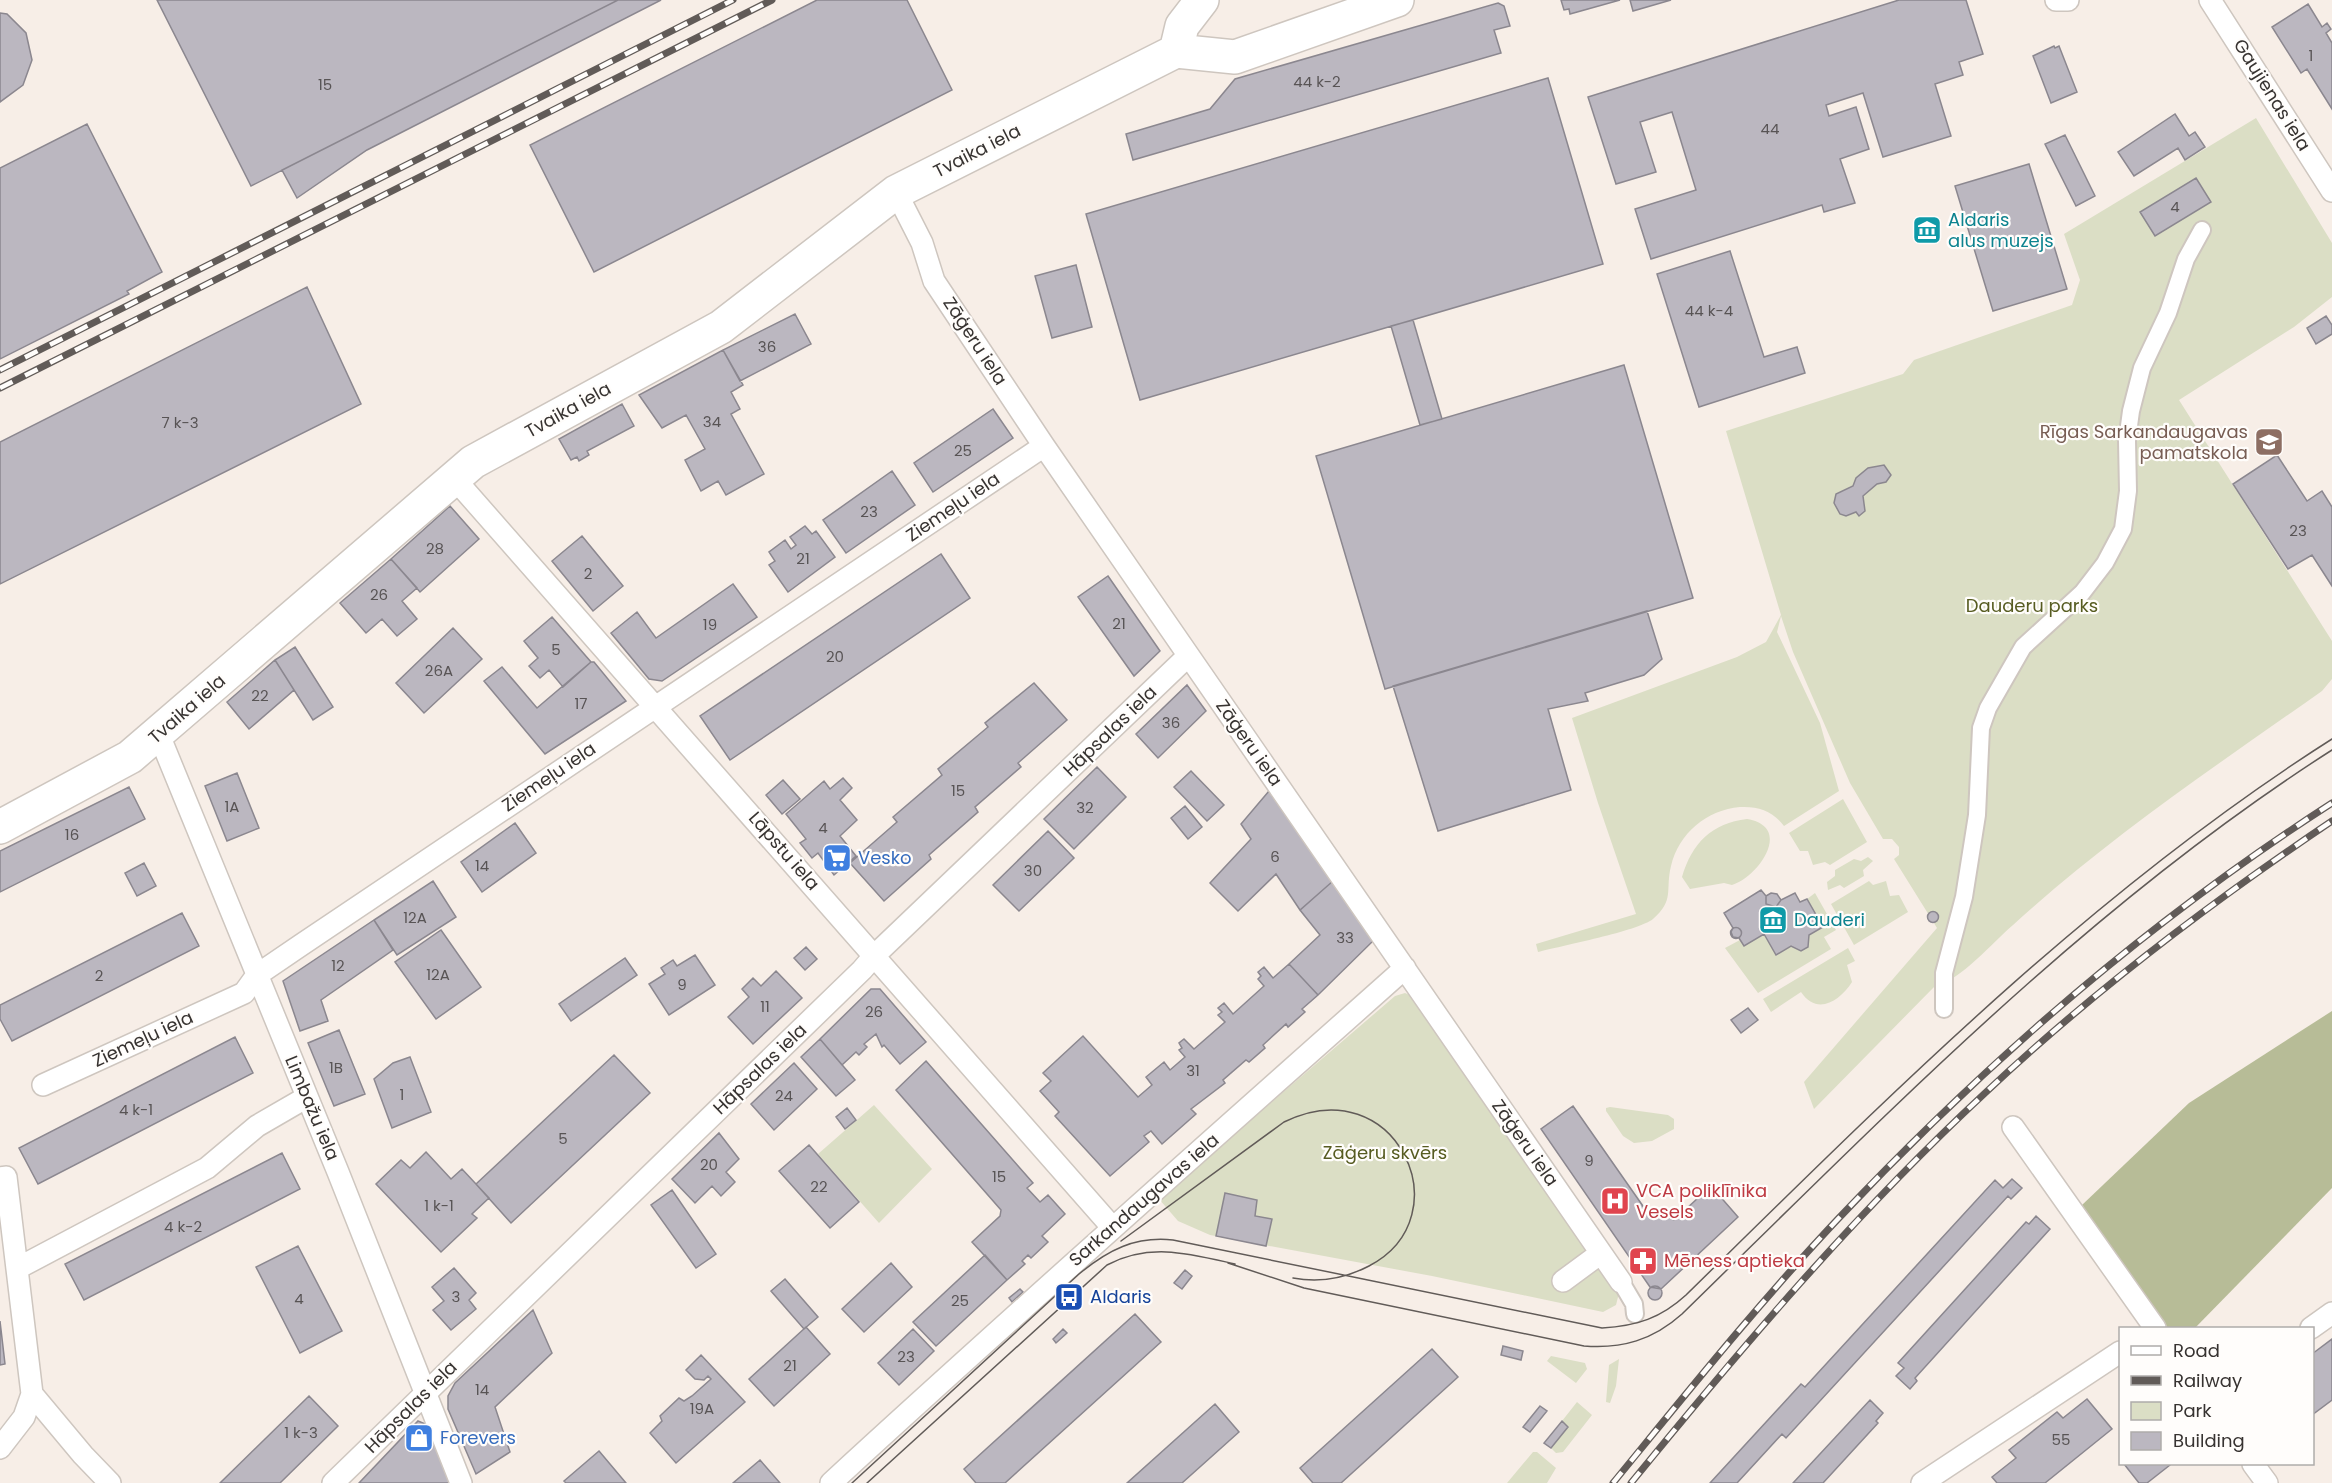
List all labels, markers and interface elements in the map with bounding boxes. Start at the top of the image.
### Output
street label: Gaujienas iela [2228,34,2317,156]
house number: 1 [2309,45,2313,66]
house number: 44 k-2 [1293,71,1341,92]
house number: 15 [318,74,332,95]
street label: Tvaika iela [929,118,1025,183]
house number: 44 [1761,118,1779,139]
house number: 4 [2170,196,2180,217]
place label: Aldaris alus muzejs [1948,207,2054,253]
museum icon: Aldaris alus muzejs [1911,214,1943,246]
street label: Zāģeru iela [938,292,1013,390]
house number: 44 k-4 [1685,300,1733,321]
house number: 36 [758,336,776,357]
street label: Tvaika iela [520,376,615,443]
house number: 34 [703,411,721,432]
house number: 7 k-3 [161,412,199,433]
place label: Rīgas Sarkandaugavas pamatskola [2040,419,2248,465]
school or university icon: Rīgas Sarkandaugavas pamatskola [2253,426,2285,458]
house number: 25 [954,440,972,461]
street label: Ziemeļu iela [901,466,1004,547]
house number: 23 [860,501,878,522]
house number: 23 [2289,520,2307,541]
house number: 28 [426,538,444,559]
house number: 21 [796,548,810,569]
house number: 2 [584,563,592,584]
house number: 26 [370,584,388,605]
park label: Dauderu parks [1966,593,2098,618]
house number: 21 [1112,613,1126,634]
house number: 19 [703,614,717,635]
house number: 5 [551,639,561,660]
house number: 20 [826,646,844,667]
house number: 26A [425,660,453,681]
street label: Tvaika iela [143,668,231,749]
street label: Hāpsalas iela [1057,680,1162,782]
house number: 22 [251,685,269,706]
house number: 17 [575,693,588,714]
street label: Zāģeru iela [1210,694,1288,791]
house number: 36 [1162,712,1180,733]
street label: Ziemeļu iela [497,736,600,817]
house number: 15 [951,780,965,801]
house number: 1A [225,796,239,817]
house number: 32 [1076,797,1094,818]
street label: Lāpstu iela [743,806,825,895]
house number: 4 [818,817,828,838]
house number: 16 [65,824,79,845]
supermarket icon: Vesko [821,842,853,874]
place label: Vesko [858,845,912,870]
house number: 6 [1270,846,1280,867]
house number: 14 [475,855,489,876]
house number: 30 [1024,860,1042,881]
museum icon: Dauderi [1757,904,1789,936]
house number: 12A [403,907,427,928]
place label: Dauderi [1794,907,1865,932]
house number: 33 [1336,927,1354,948]
house number: 12 [331,955,345,976]
house number: 12A [426,964,450,985]
house number: 2 [95,965,103,986]
house number: 9 [677,974,687,995]
house number: 11 [760,996,770,1017]
house number: 26 [865,1001,883,1022]
street label: Ziemeļu iela [89,1004,197,1073]
street label: Hāpsalas iela [707,1018,812,1120]
street label: Limbažu iela [279,1051,346,1164]
house number: 1B [329,1057,343,1078]
house number: 31 [1186,1060,1200,1081]
house number: 1 [400,1084,404,1105]
house number: 24 [775,1085,793,1106]
street label: Zāģeru iela [1486,1094,1564,1191]
house number: 4 k-1 [119,1099,153,1120]
street label: Sarkandaugavas iela [1063,1127,1224,1272]
house number: 5 [558,1128,568,1149]
park label: Zāģeru skvērs [1323,1140,1447,1165]
house number: 9 [1584,1150,1594,1171]
house number: 20 [700,1154,718,1175]
house number: 15 [992,1166,1006,1187]
house number: 22 [810,1176,828,1197]
place label: VCA poliklīnika Vesels [1636,1178,1767,1224]
hospital icon: VCA poliklīnika Vesels [1599,1185,1631,1217]
house number: 1 k-1 [424,1195,454,1216]
house number: 4 k-2 [164,1216,202,1237]
pharmacy icon: Mēness aptieka [1627,1245,1659,1277]
place label: Mēness aptieka [1664,1248,1805,1273]
bus stop icon: Aldaris [1053,1281,1085,1313]
place label: Aldaris [1090,1284,1151,1309]
house number: 3 [452,1286,460,1307]
house number: 4 [294,1288,304,1309]
house number: 25 [951,1290,969,1311]
legend [2119,1327,2314,1465]
text: Road [2173,1338,2220,1363]
house number: 23 [897,1346,915,1367]
street label: Hāpsalas iela [359,1355,462,1458]
house number: 21 [783,1355,797,1376]
text: Railway [2173,1368,2242,1393]
house number: 14 [475,1379,489,1400]
house number: 19A [690,1398,714,1419]
text: Park [2173,1398,2212,1423]
house number: 1 k-3 [284,1422,318,1443]
shop icon: Forevers [403,1422,435,1454]
place label: Forevers [440,1425,516,1450]
text: Building [2173,1428,2245,1453]
house number: 55 [2052,1429,2070,1450]

